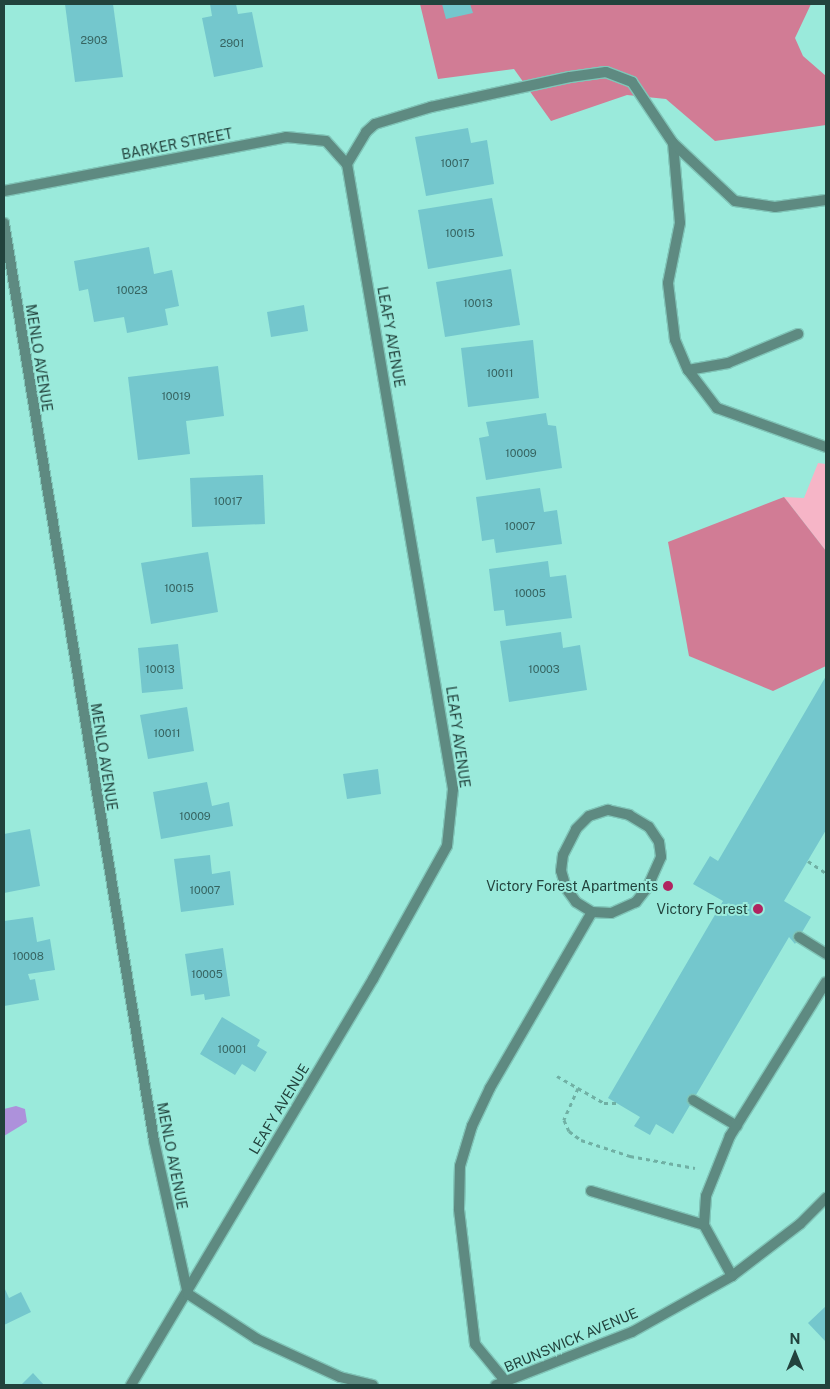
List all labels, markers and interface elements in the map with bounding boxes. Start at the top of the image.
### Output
house number: 2903 [81,33,107,47]
house number: 2901 [220,36,244,50]
street label: BARKER STREET [120,125,234,163]
house number: 10017 [441,156,469,170]
house number: 10015 [445,226,475,240]
house number: 10023 [116,283,148,297]
street label: LEAFY AVENUE [374,285,408,389]
house number: 10013 [463,296,493,310]
street label: MENLO AVENUE [22,303,56,413]
house number: 10011 [487,366,513,380]
house number: 10019 [161,389,191,403]
house number: 10009 [505,446,537,460]
house number: 10017 [214,494,242,508]
house number: 10007 [505,519,535,533]
house number: 10015 [164,581,194,595]
house number: 10005 [514,586,546,600]
house number: 10013 [145,662,175,676]
house number: 10003 [528,662,560,676]
street label: LEAFY AVENUE [443,685,473,789]
street label: MENLO AVENUE [87,702,121,812]
house number: 10011 [154,726,180,740]
house number: 10009 [179,809,211,823]
place label: Victory Forest Apartments [486,878,658,894]
marker: Victory Forest Apartments [662,880,674,892]
house number: 10007 [190,883,220,897]
place label: Victory Forest [656,901,748,917]
marker: Victory Forest [752,903,764,915]
house number: 10008 [12,949,44,963]
house number: 10005 [191,967,223,981]
house number: 10001 [217,1042,247,1056]
street label: LEAFY AVENUE [245,1061,313,1157]
street label: MENLO AVENUE [153,1101,191,1211]
street label: BRUNSWICK AVENUE [502,1304,640,1376]
north arrow [770,1329,820,1379]
text: N [790,1331,800,1347]

